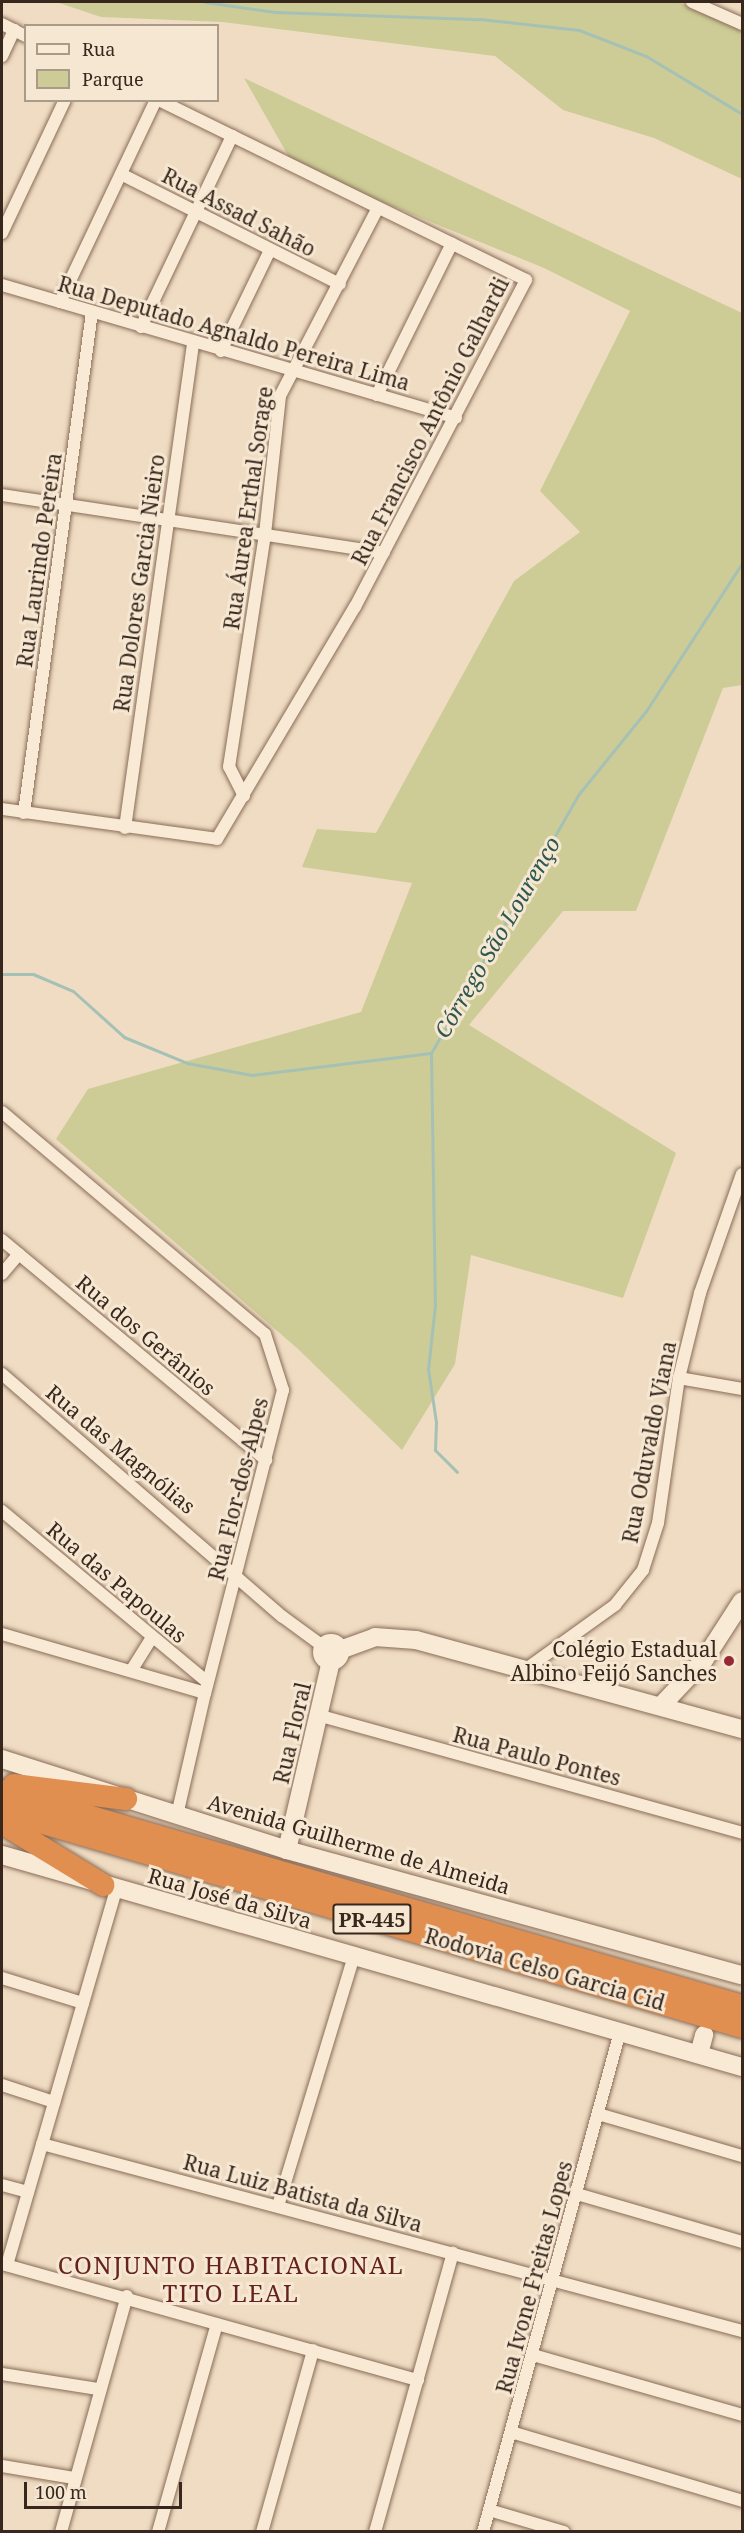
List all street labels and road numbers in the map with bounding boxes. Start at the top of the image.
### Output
street label: Rua Assad Sahão [158,162,320,262]
street label: Rua Deputado Agnaldo Pereira Lima [55,271,413,395]
street label: Rua Francisco Antônio Galhardi [346,273,514,569]
street label: Rua Áurea Erthal Sorage [218,385,278,631]
street label: Rua Laurindo Pereira [11,451,67,669]
street label: Rua Dolores Garcia Nieiro [108,452,170,714]
street label: Rua dos Gerânios [71,1270,221,1400]
street label: Rua Oduvaldo Viana [617,1339,681,1545]
street label: Rua das Magnólias [41,1379,201,1519]
street label: Rua Flor-dos-Alpes [203,1395,273,1583]
street label: Rua das Papoulas [42,1516,192,1648]
street label: Rua Floral [268,1680,316,1786]
street label: Rua Paulo Pontes [450,1721,624,1791]
street label: Avenida Guilherme de Almeida [205,1789,513,1899]
street label: Rua José da Silva [145,1863,315,1933]
road number: PR-445 [332,1902,412,1936]
street label: Rodovia Celso Garcia Cid [422,1923,668,2015]
street label: Rua Luiz Batista da Silva [181,2149,425,2237]
street label: Rua Ivone Freitas Lopes [491,2158,577,2396]

